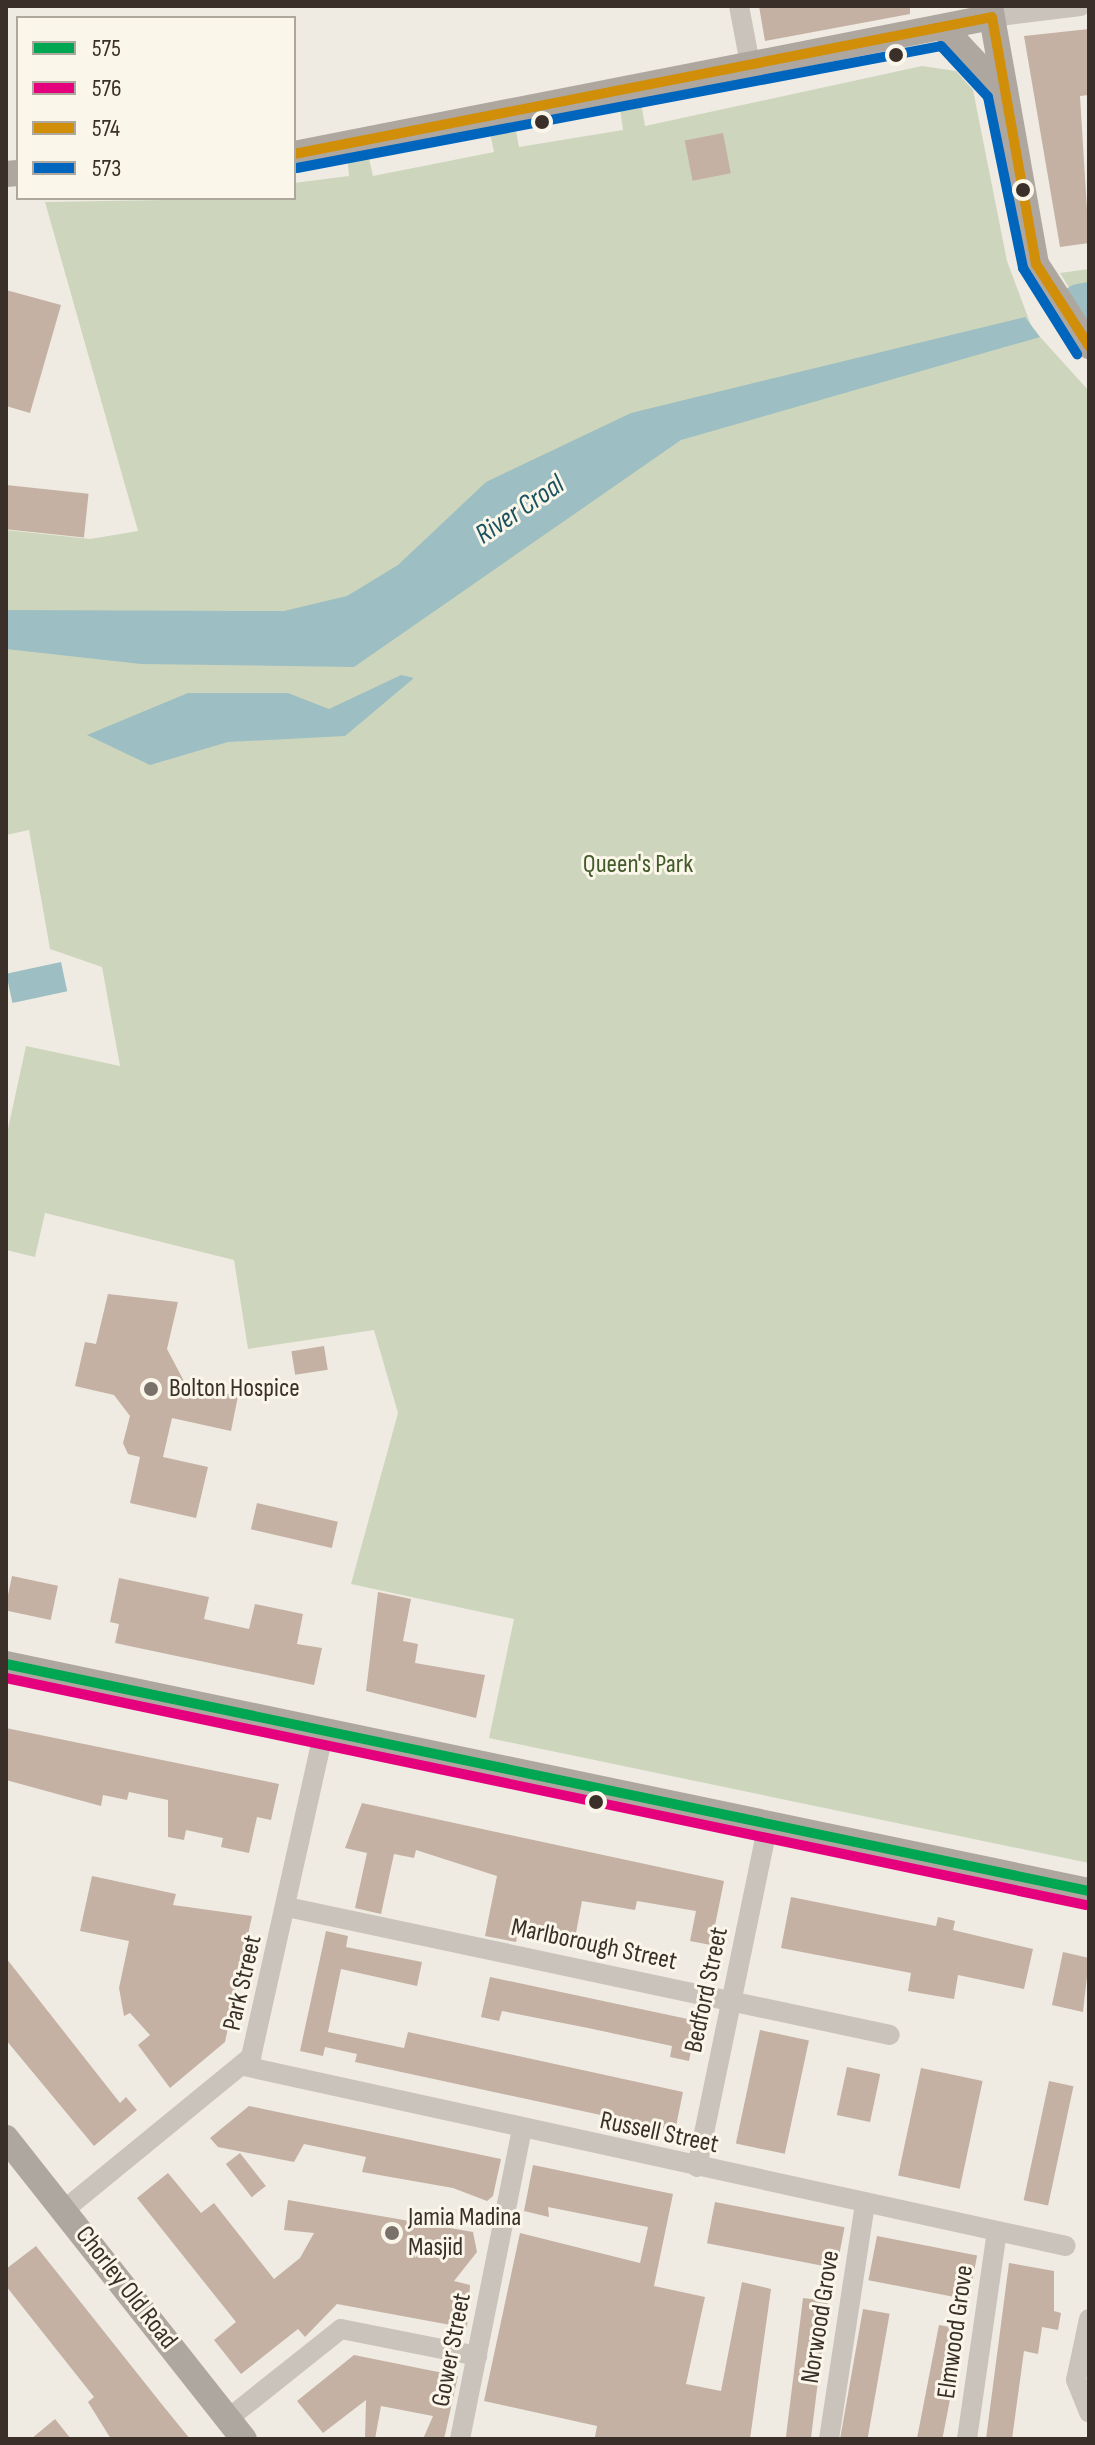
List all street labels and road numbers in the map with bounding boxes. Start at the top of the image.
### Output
street label: Marlborough Street [508,1912,680,1978]
street label: Bedford Street [678,1924,736,2056]
street label: Park Street [217,1932,269,2034]
street label: Russell Street [597,2105,721,2161]
street label: Chorley Old Road [68,2220,184,2356]
street label: Norwood Grove [795,2248,847,2386]
street label: Elmwood Grove [931,2263,981,2401]
street label: Gower Street [426,2291,478,2409]

